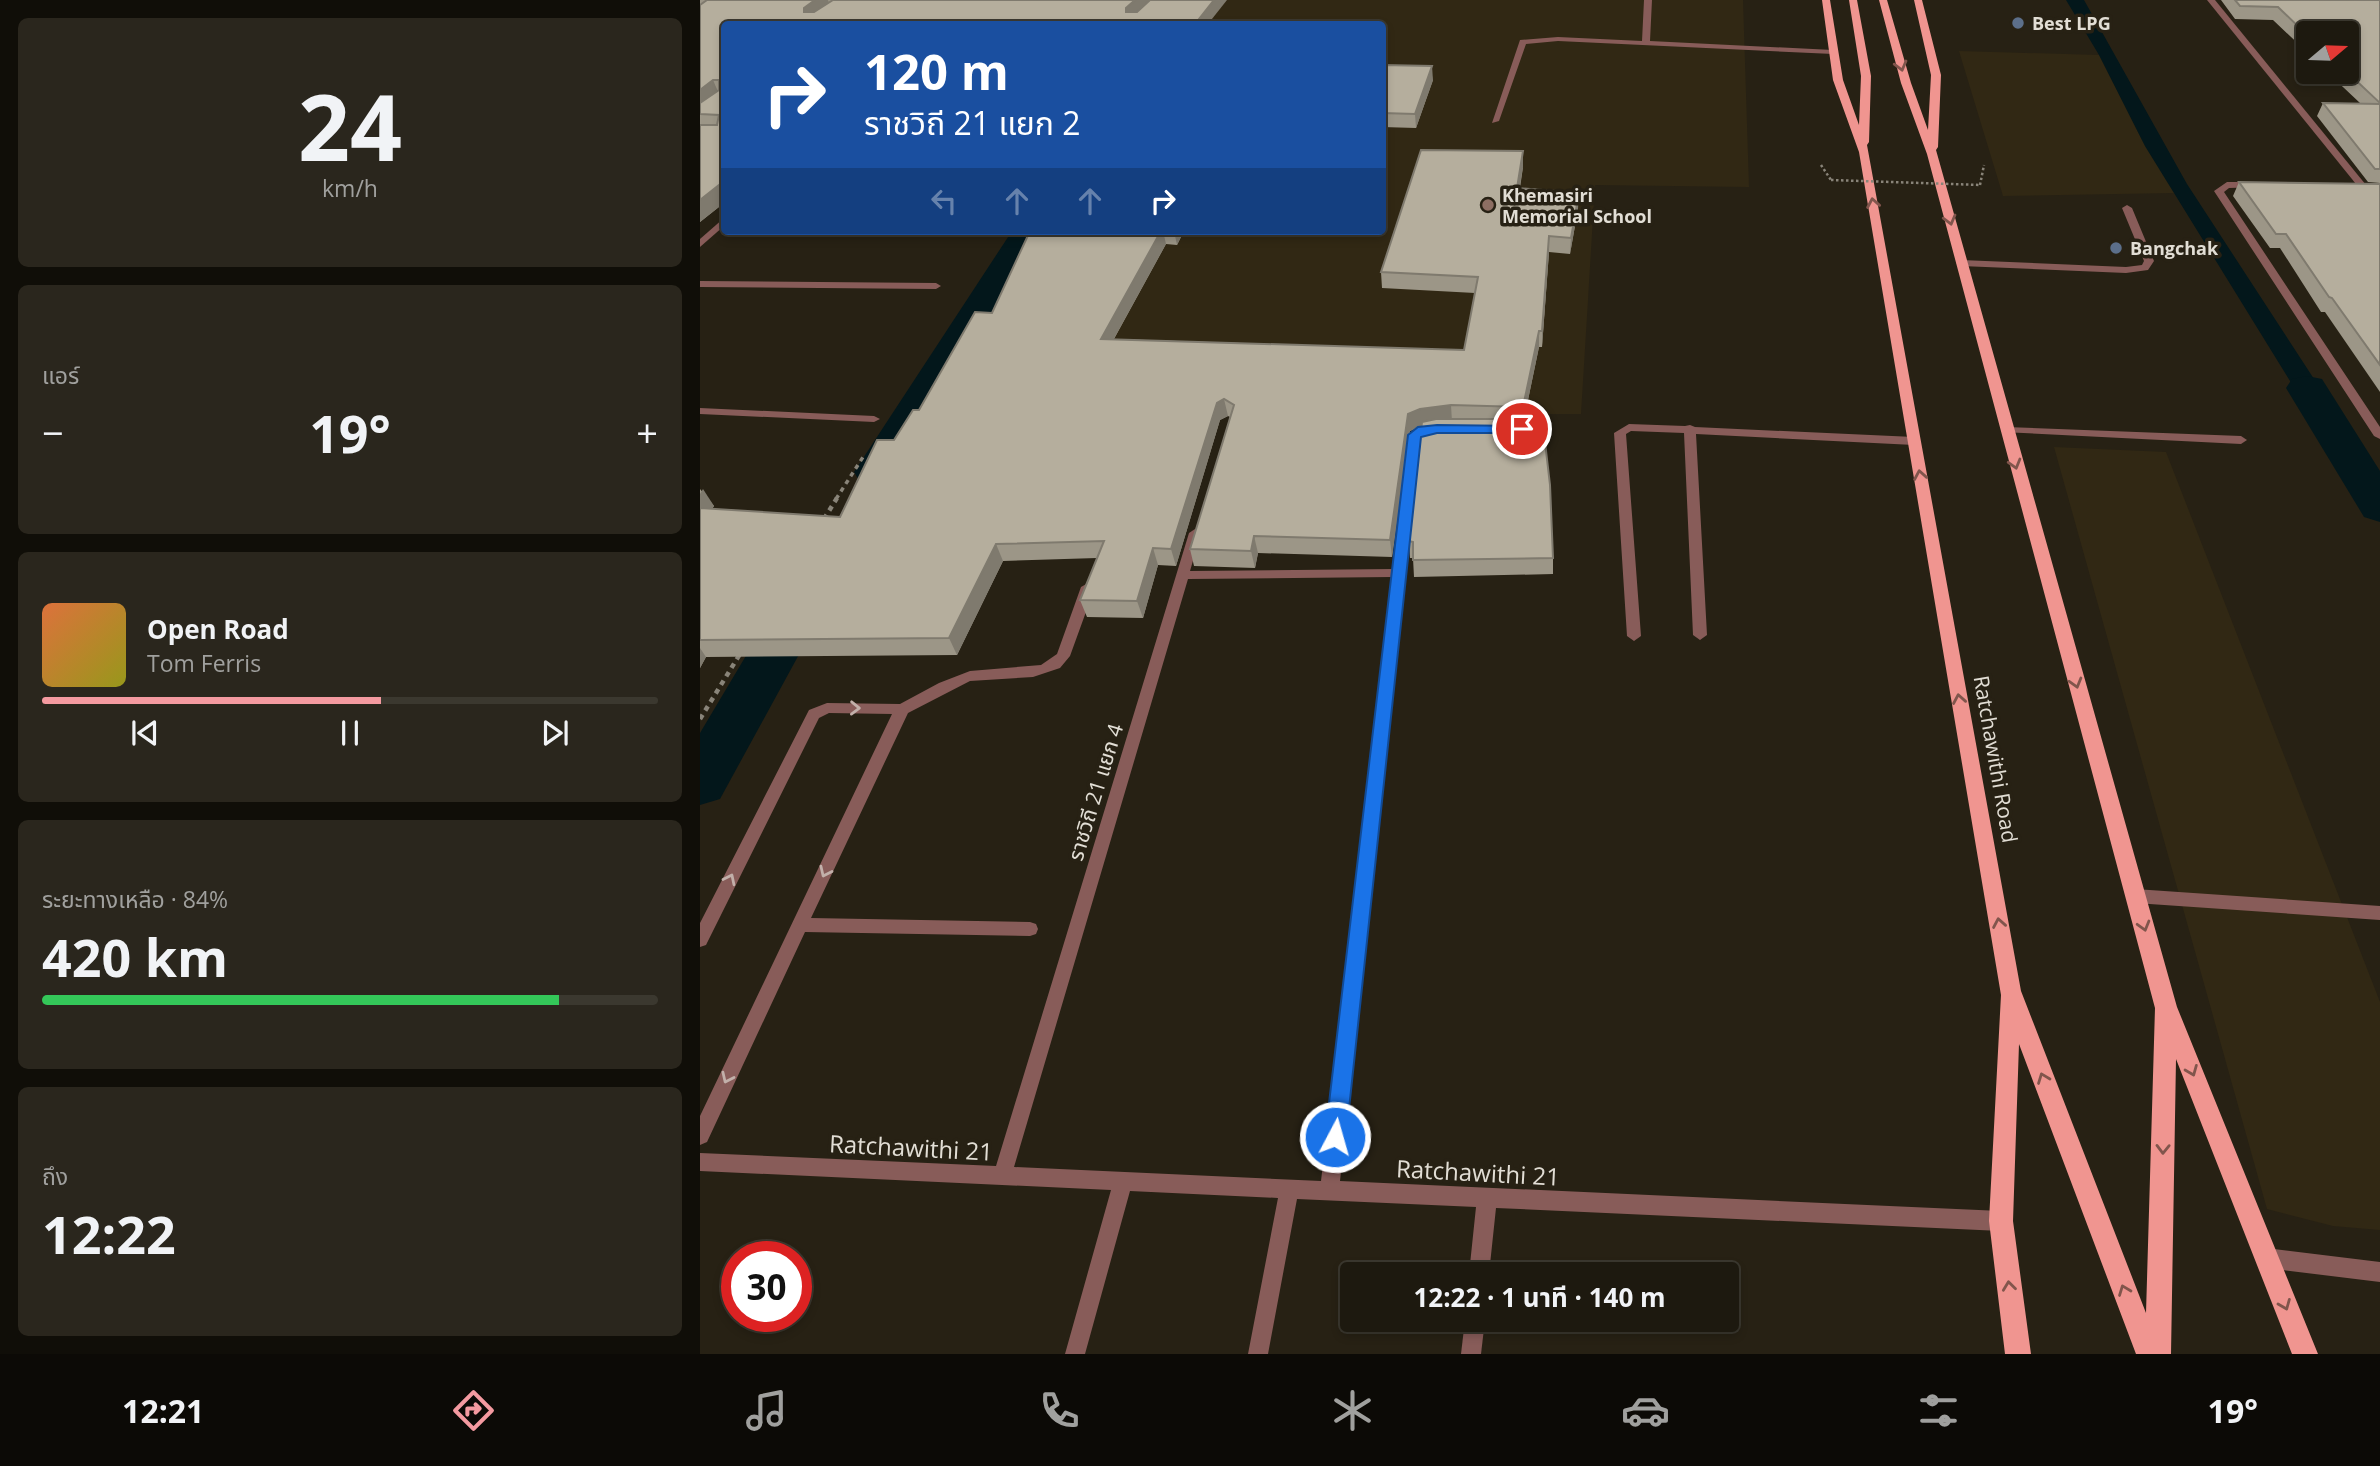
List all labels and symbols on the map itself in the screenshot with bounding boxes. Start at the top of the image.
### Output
place label: Best LPG [2032,11,2111,35]
marker: Best LPG [2010,15,2026,31]
north arrow [2296,21,2359,84]
one-way arrow [1893,60,1907,72]
place label: Khemasiri Memorial School [1502,183,1652,228]
marker: Khemasiri Memorial School [1480,197,1496,213]
one-way arrow [1866,197,1881,209]
one-way arrow [1942,214,1956,226]
place label: Bangchak [2130,236,2219,260]
marker: Bangchak [2108,240,2124,256]
pin [1492,399,1552,459]
one-way arrow [2007,458,2021,470]
one-way arrow [1913,469,1928,481]
street label: Ratchawithi Road [1967,673,2025,845]
one-way arrow [2068,677,2082,689]
one-way arrow [1952,693,1967,705]
one-way arrow [849,701,860,716]
street label: ราชวิถี 21 แยก 4 [1061,720,1129,864]
one-way arrow [819,865,833,877]
one-way arrow [722,874,736,886]
one-way arrow [1992,917,2007,929]
one-way arrow [2135,920,2150,932]
one-way arrow [2183,1064,2197,1076]
one-way arrow [722,1071,736,1083]
one-way arrow [2038,1072,2052,1084]
position arrow [1298,1100,1372,1174]
street label: Ratchawithi 21 [828,1126,994,1168]
one-way arrow [2155,1144,2170,1155]
street label: Ratchawithi 21 [1395,1151,1561,1193]
speed limit sign: 30 [721,1241,812,1332]
one-way arrow [2002,1280,2017,1292]
one-way arrow [2119,1285,2133,1297]
one-way arrow [2277,1299,2291,1311]

